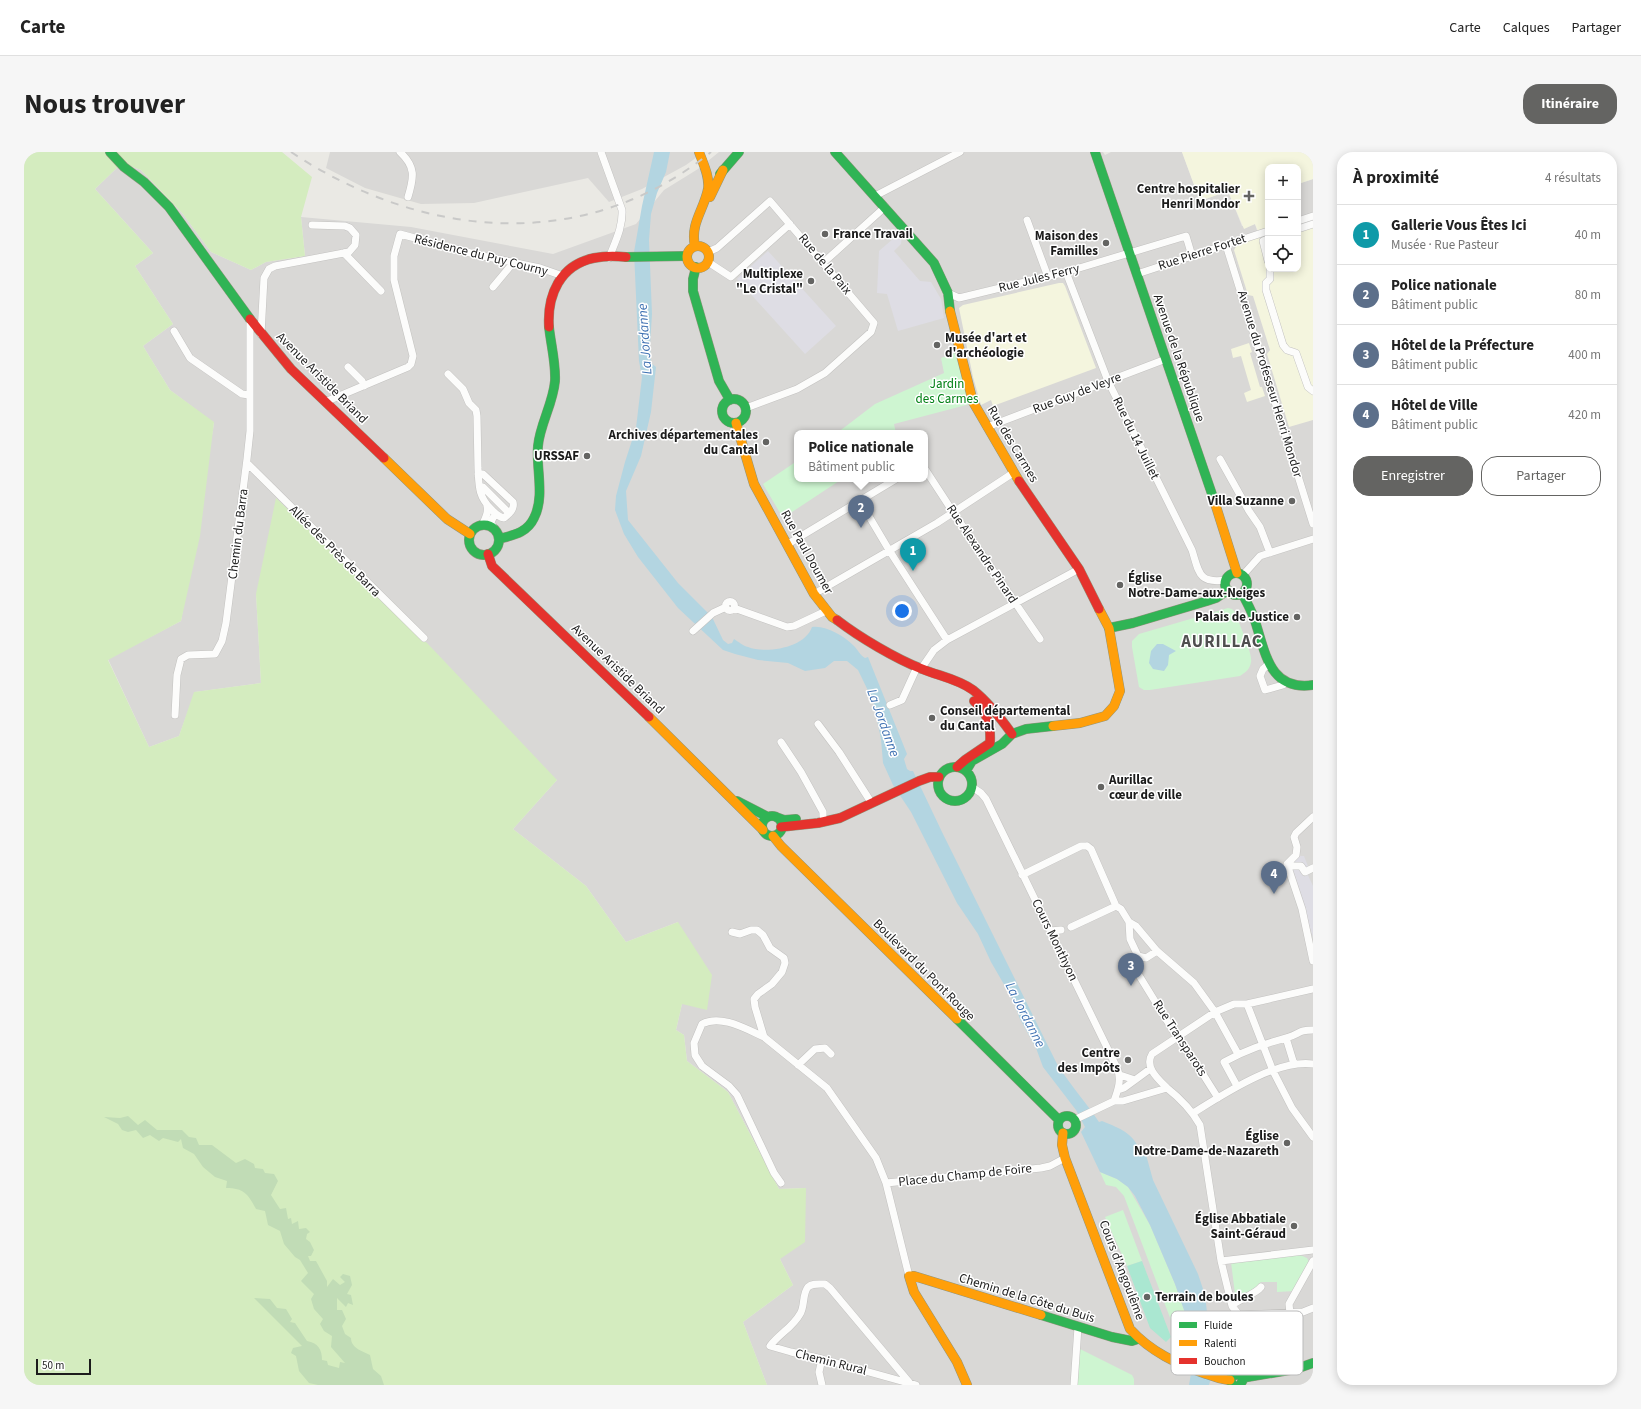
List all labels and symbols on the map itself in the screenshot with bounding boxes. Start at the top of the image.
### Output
place label: Centre hospitalier Henri Mondor [1137,180,1241,213]
marker: Centre hospitalier Henri Mondor [1243,190,1255,202]
place label: France Travail [833,225,913,243]
place label: Maison des Familles [1035,227,1098,260]
marker: France Travail [820,229,830,239]
street label: Rue Pierre Fortet [1156,229,1249,275]
street label: Résidence du Puy Courny [412,230,550,280]
street label: Rue de la Paix [794,230,856,299]
marker: Maison des Familles [1101,238,1111,248]
street label: Rue Jules Ferry [997,259,1081,297]
place label: Multiplexe "Le Cristal" [736,265,803,298]
marker: Multiplexe "Le Cristal" [806,276,816,286]
street label: Avenue du Professeur Henri Mondor [1233,288,1307,480]
street label: Avenue de la République [1149,292,1209,424]
water label: La Jordanne [633,303,657,375]
street label: Avenue Aristide Briand [272,328,372,428]
place label: Musée d'art et d'archéologie [945,329,1027,362]
marker: Musée d'art et d'archéologie [932,340,942,350]
street label: Rue Guy de Veyre [1030,368,1124,418]
park label: Jardin des Carmes [916,375,979,408]
street label: Rue du 14 Juillet [1108,394,1164,483]
street label: Rue des Carmes [983,402,1043,486]
place label: Archives départementales du Cantal [608,426,758,459]
marker: Archives départementales du Cantal [761,437,771,447]
place label: URSSAF [534,447,579,465]
marker: URSSAF [582,451,592,461]
street label: Chemin du Barra [224,488,252,580]
place label: Villa Suzanne [1206,492,1284,510]
pin: 2 [848,495,874,528]
marker: Villa Suzanne [1287,496,1297,506]
street label: Allée des Près de Barra [285,501,385,601]
street label: Rue Alexandre Pinard [942,501,1022,607]
street label: Rue Paul Doumer [776,507,838,598]
pin: 1 [900,538,926,571]
place label: Église Notre-Dame-aux-Neiges [1128,569,1266,602]
marker: Église Notre-Dame-aux-Neiges [1115,580,1125,590]
your location [892,601,912,621]
place label: Palais de Justice [1195,608,1289,626]
marker: Palais de Justice [1292,612,1302,622]
street label: Avenue Aristide Briand [568,620,668,718]
district label: AURILLAC [1180,630,1263,654]
water label: La Jordanne [861,686,905,760]
place label: Conseil départemental du Cantal [940,702,1070,735]
marker: Conseil départemental du Cantal [927,713,937,723]
place label: Aurillac cœur de ville [1108,771,1182,804]
marker: Aurillac cœur de ville [1096,782,1106,792]
pin: 4 [1261,861,1287,894]
street label: Cours Monthyon [1027,896,1083,984]
street label: Boulevard du Pont Rouge [869,915,979,1025]
pin: 3 [1118,953,1144,986]
water label: La Jordanne [1000,979,1050,1052]
street label: Rue Transparots [1149,996,1212,1080]
place label: Centre des Impôts [1057,1044,1120,1077]
marker: Centre des Impôts [1123,1055,1133,1065]
place label: Église Notre-Dame-de-Nazareth [1134,1127,1279,1160]
marker: Église Notre-Dame-de-Nazareth [1282,1138,1292,1148]
street label: Place du Champ de Foire [897,1159,1033,1191]
place label: Église Abbatiale Saint-Géraud [1195,1210,1286,1243]
street label: Cours d'Angoulême [1095,1218,1149,1322]
marker: Église Abbatiale Saint-Géraud [1289,1221,1299,1231]
street label: Chemin de la Côte du Buis [957,1269,1098,1327]
place label: Terrain de boules [1155,1288,1254,1306]
marker: Terrain de boules [1142,1292,1152,1302]
legend [1171,1311,1303,1375]
text: Fluide [1204,1318,1233,1333]
text: Ralenti [1204,1336,1236,1351]
street label: Chemin Rural [793,1344,869,1380]
text: Bouchon [1204,1354,1245,1369]
scale bar [36,1357,91,1376]

